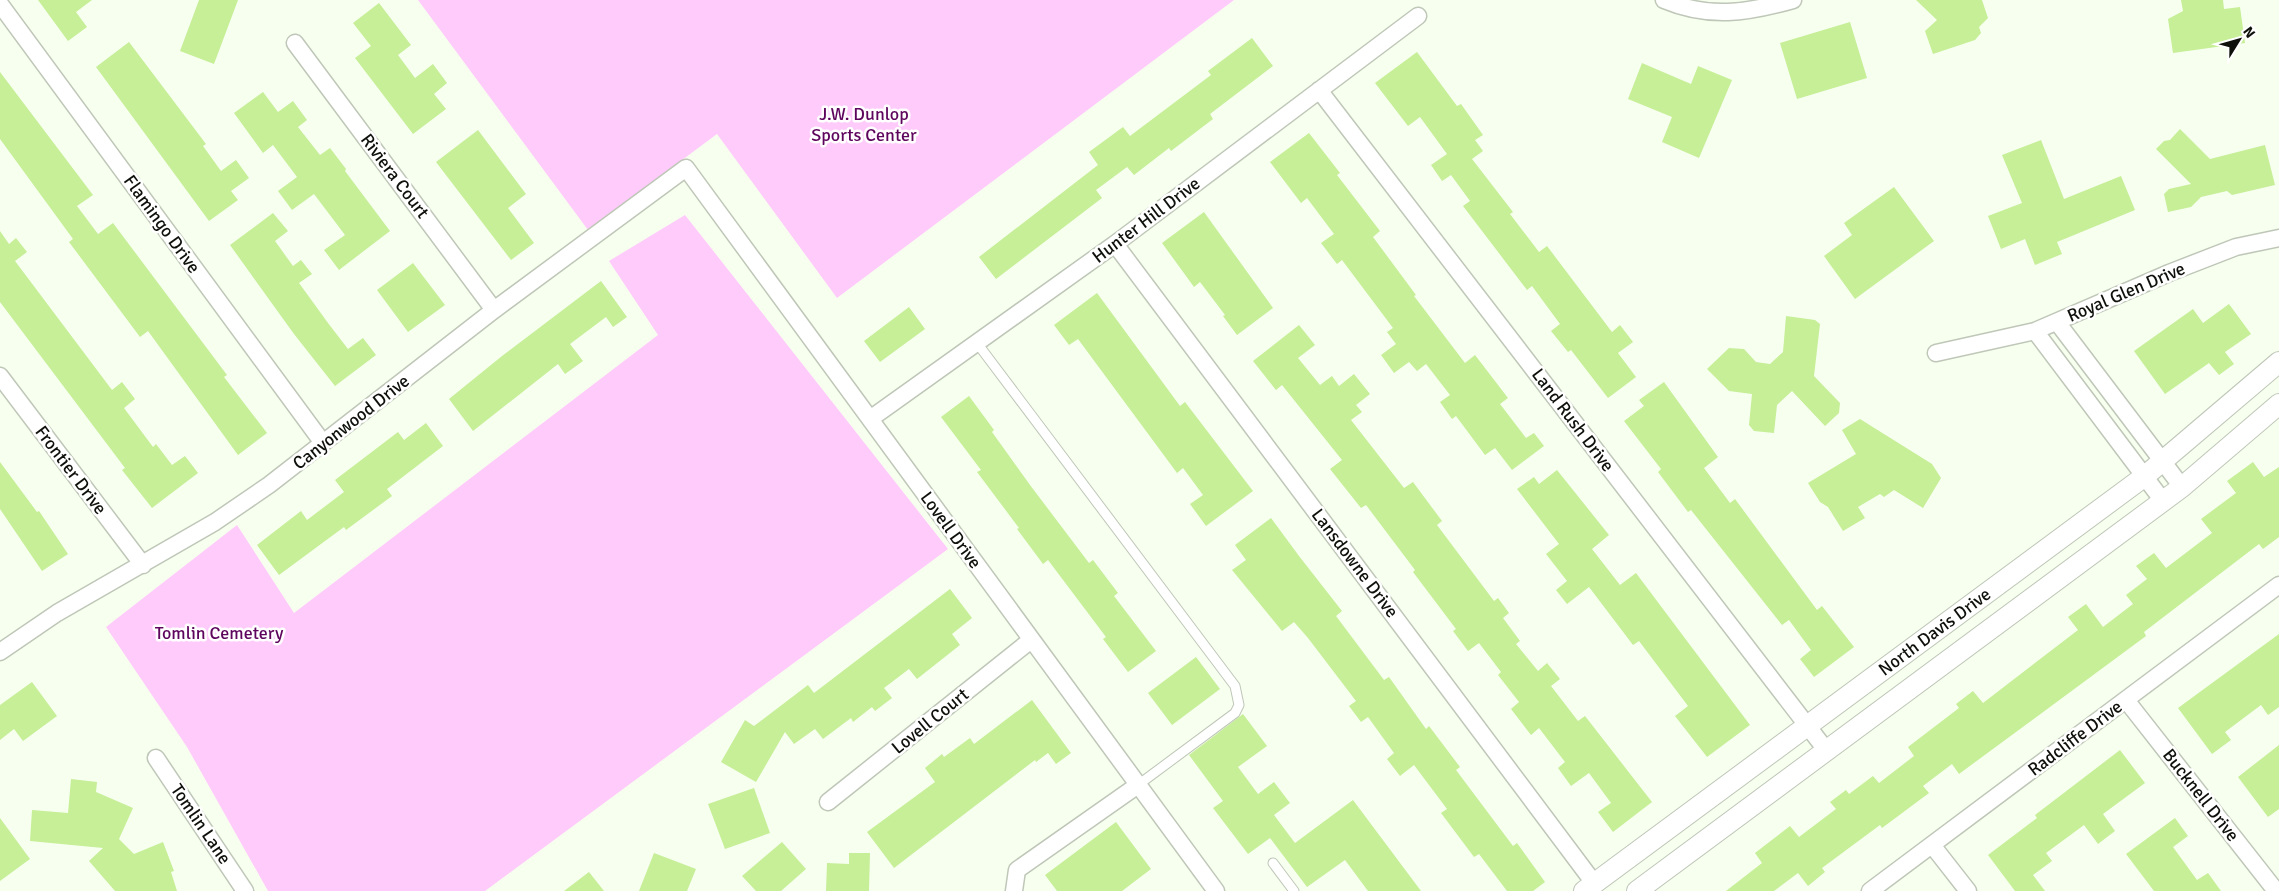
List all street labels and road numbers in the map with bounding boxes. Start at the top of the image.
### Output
street label: Riviera Court [356,129,434,223]
street label: Flamingo Drive [119,171,205,277]
street label: Hunter Hill Drive [1088,172,1204,268]
street label: Royal Glen Drive [2064,257,2188,327]
street label: Land Rush Drive [1527,364,1619,476]
street label: Canyonwood Drive [288,370,414,474]
street label: Frontier Drive [30,421,112,519]
street label: Lovell Drive [916,487,986,573]
street label: Lansdowne Drive [1307,504,1403,622]
street label: North Davis Drive [1874,583,1995,680]
street label: Lovell Court [887,683,973,759]
street label: Radcliffe Drive [2024,695,2126,781]
street label: Bucknell Drive [2158,744,2244,846]
street label: Tomlin Lane [166,780,236,868]

